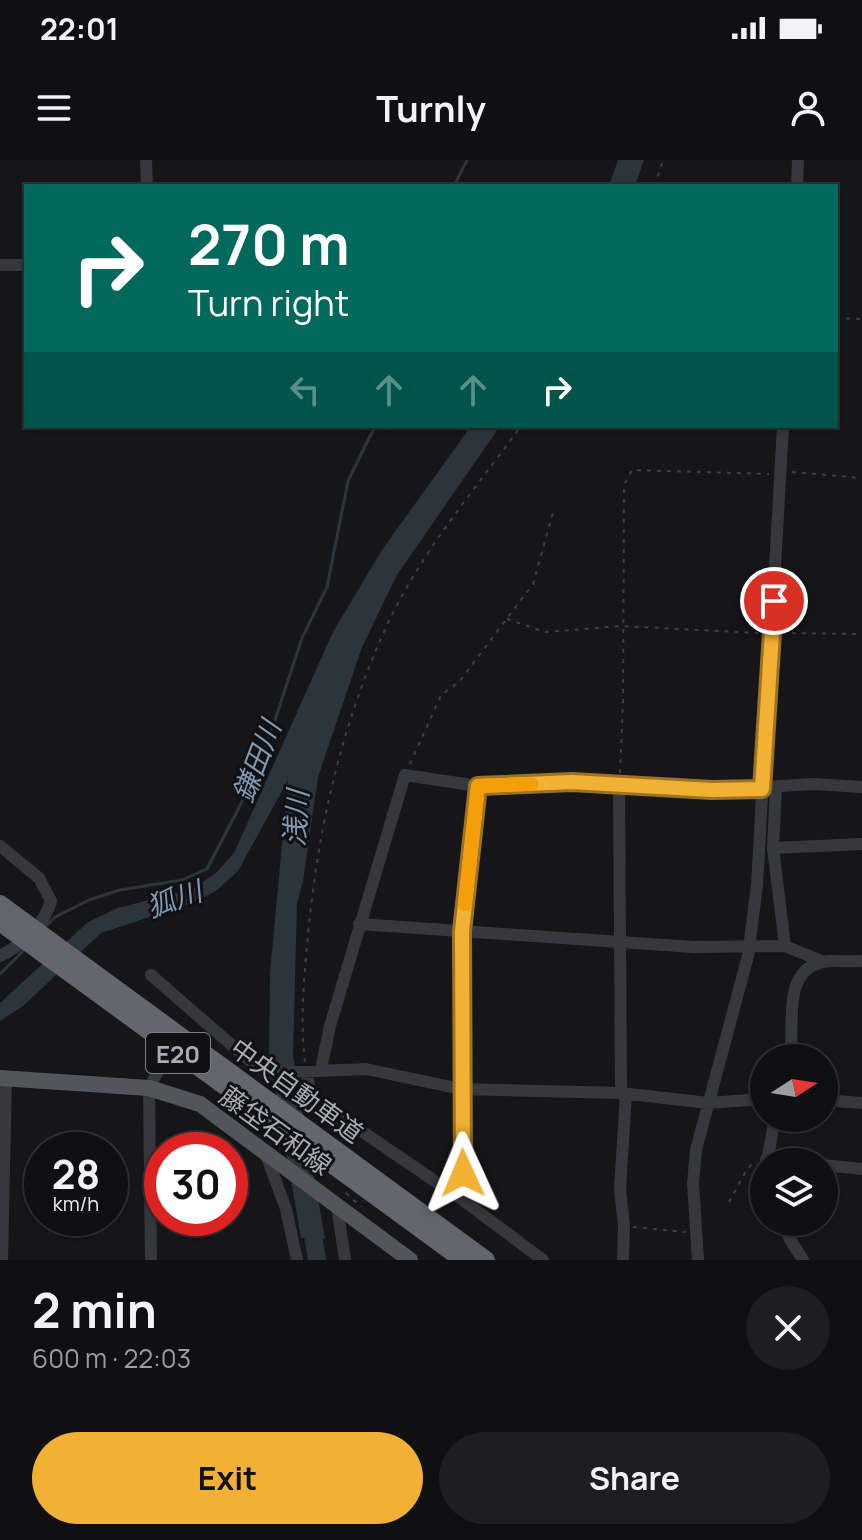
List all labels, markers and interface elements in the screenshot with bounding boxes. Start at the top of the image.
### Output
text: 22:01 [40,8,119,49]
text: Turnly [376,84,486,133]
icon: menu [32,86,76,130]
icon: person [786,86,830,130]
text: 270 m [188,205,350,282]
icon: right [56,216,160,320]
text: Turn right [188,278,349,327]
icon: left [283,368,327,412]
icon: ahead [367,368,411,412]
icon: ahead [451,368,495,412]
icon: right [535,368,579,412]
pin [740,567,808,635]
icon: arrive [752,579,796,623]
water label: 鎌田川 [223,712,290,807]
water label: 浅川 [274,786,316,847]
water label: 狐川 [141,870,209,925]
street label: 中央自動車道 [223,1030,371,1150]
road number: E20 [146,1033,210,1073]
north arrow [750,1044,838,1132]
map controls [750,1044,838,1236]
street label: 藤垈石和線 [213,1077,339,1183]
position arrow [421,1131,505,1215]
speed limit sign: 30 [144,1132,248,1236]
text: 28 [52,1146,100,1201]
button: layers [750,1148,838,1236]
text: km/h [53,1190,99,1217]
text: 2 min [32,1277,157,1342]
button: close [746,1286,830,1370]
text: 600 m · 22:03 [32,1340,191,1376]
button: Exit [32,1432,423,1524]
button: Share [439,1432,830,1524]

